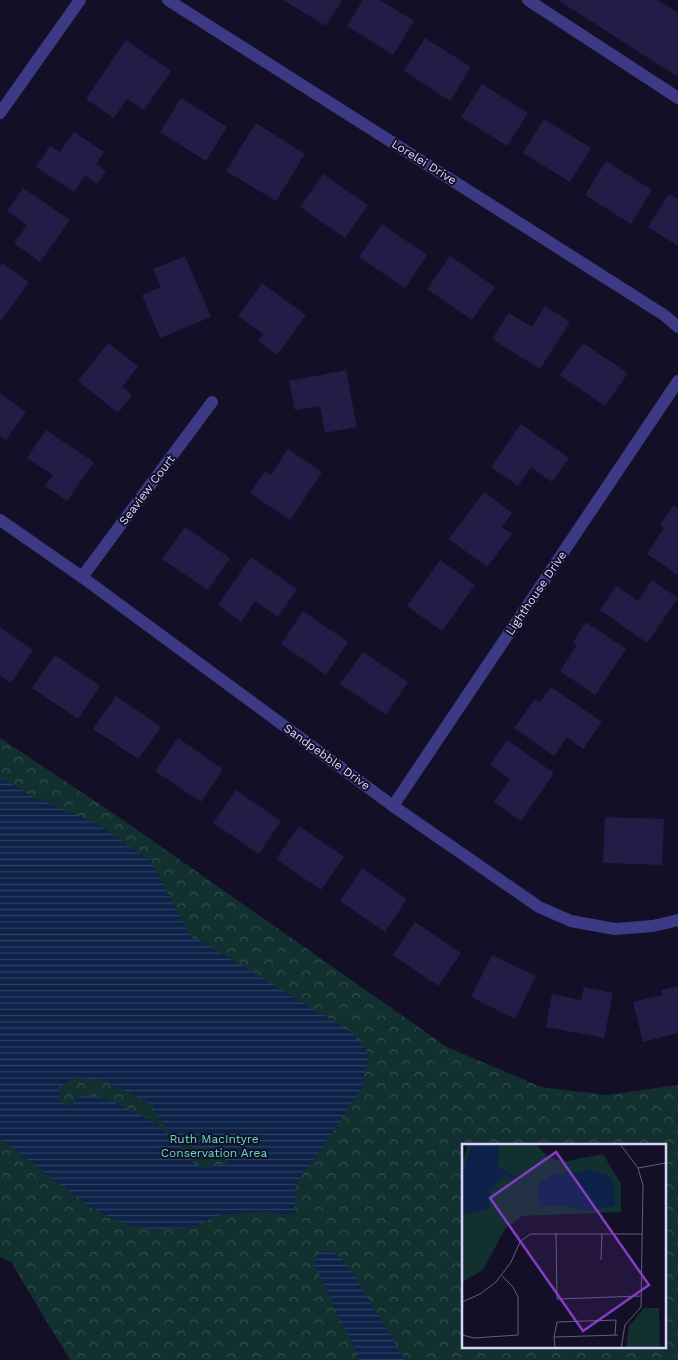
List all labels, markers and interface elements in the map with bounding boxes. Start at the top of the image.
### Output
street label: Lorelei Drive [389,137,459,187]
street label: Seaview Court [116,452,178,528]
street label: Lighthouse Drive [503,548,569,638]
street label: Sandpebble Drive [281,721,373,793]
park label: Ruth MacIntyre Conservation Area [161,1132,267,1160]
inset map [462,1144,666,1348]

